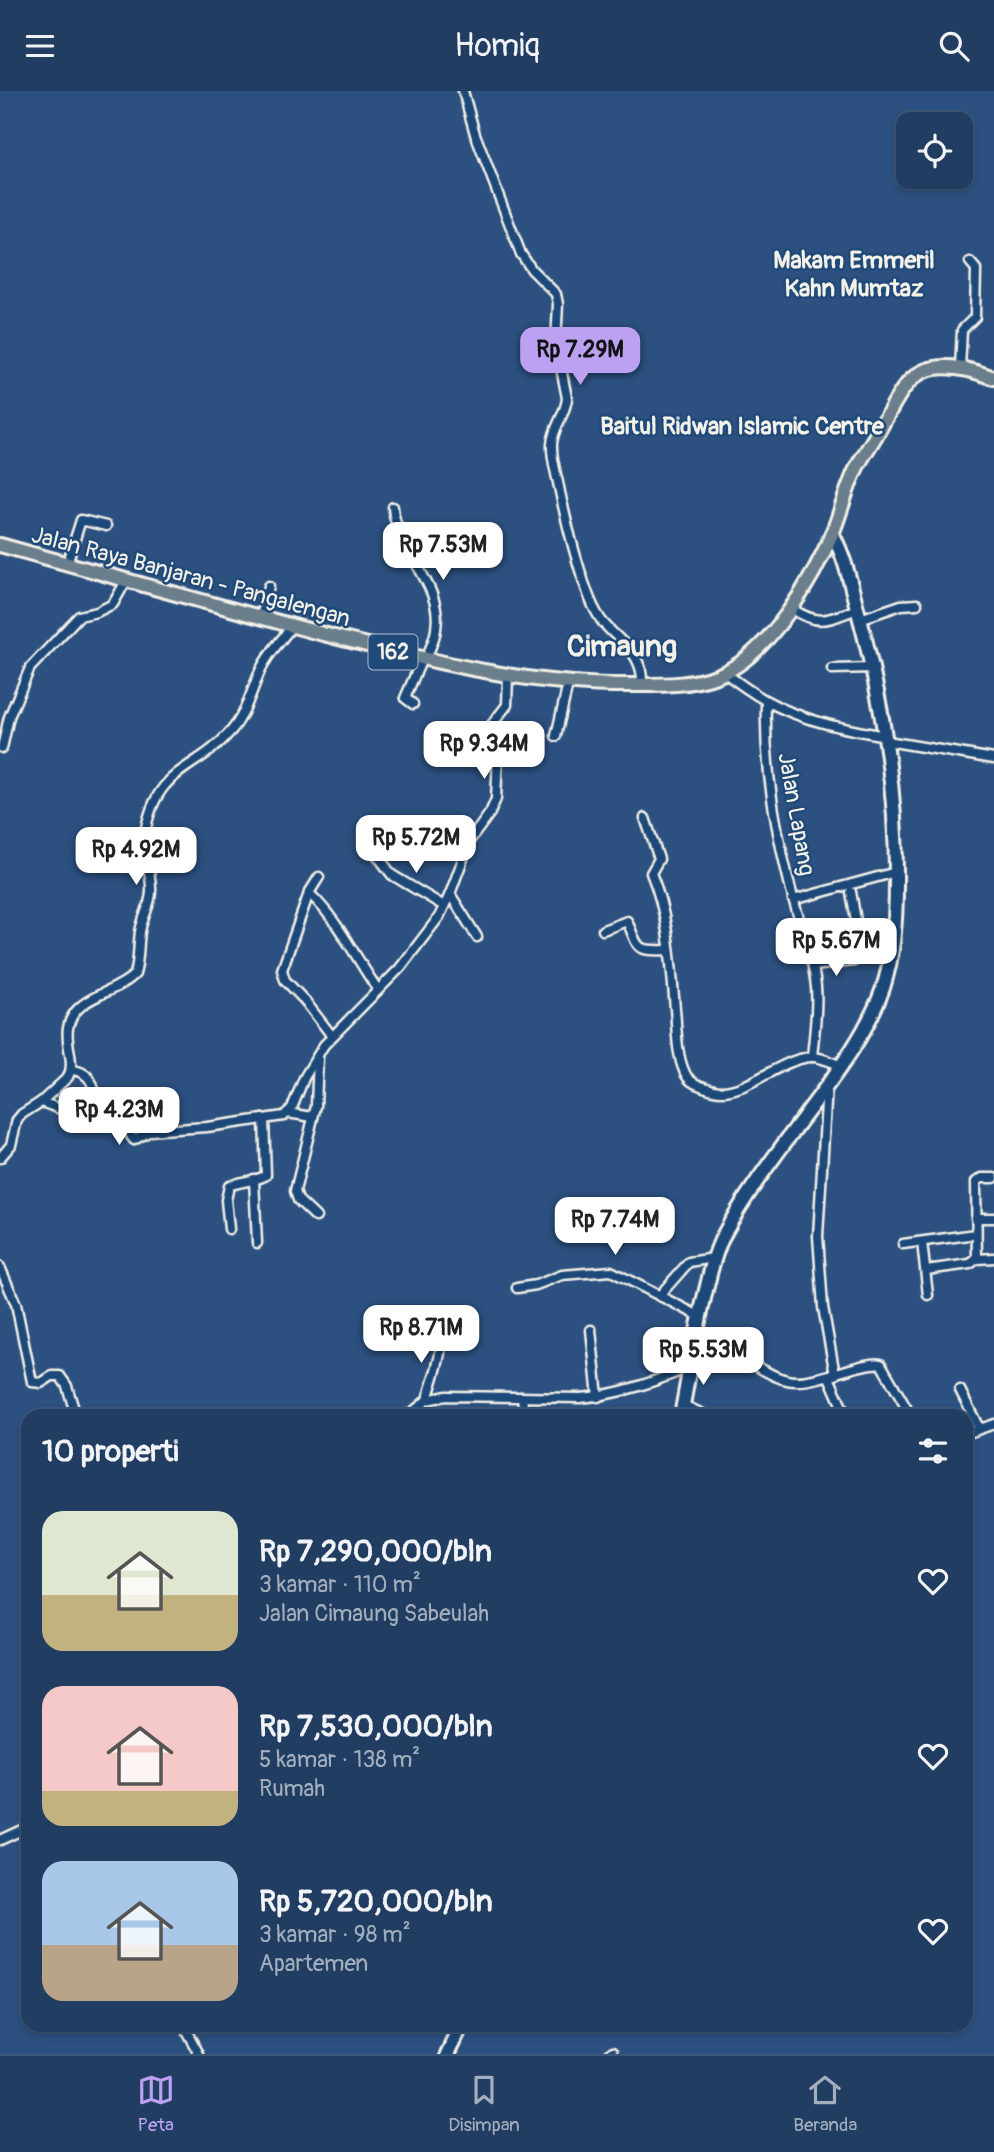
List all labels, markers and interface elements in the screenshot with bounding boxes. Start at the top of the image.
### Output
text: Homiq [454,26,540,66]
icon: menu [21,27,59,65]
icon: search [935,27,973,65]
map controls [896,112,973,189]
button: locate [896,112,973,189]
district label: Makam Emmeril Kahn Mumtaz [773,246,935,303]
pin: Rp 7.29M [508,327,652,387]
text: Rp 7.29M [536,335,624,364]
district label: Baitul Ridwan Islamic Centre [600,412,885,441]
street label: Jalan Raya Banjaran - Pangalengan [28,520,353,633]
pin: Rp 7.53M [371,523,515,582]
text: Rp 7.53M [399,530,487,559]
district label: Cimaung [567,628,677,665]
road number: 162 [368,635,418,669]
pin: Rp 9.34M [412,721,556,781]
text: Rp 9.34M [440,729,528,758]
street label: Jalan Lapang [771,750,822,878]
pin: Rp 5.72M [344,815,488,875]
text: Rp 5.72M [372,823,460,852]
pin: Rp 4.92M [64,827,208,887]
text: Rp 4.92M [92,835,180,864]
pin: Rp 5.67M [764,919,908,978]
text: Rp 5.67M [792,926,880,955]
pin: Rp 4.23M [47,1087,191,1147]
text: Rp 4.23M [74,1095,164,1124]
pin: Rp 7.74M [543,1197,687,1257]
text: Rp 7.74M [571,1205,659,1234]
pin: Rp 8.71M [349,1305,493,1365]
text: Rp 8.71M [379,1313,463,1342]
pin: Rp 5.53M [631,1327,775,1387]
text: Rp 5.53M [659,1335,747,1364]
icon: filters [914,1432,952,1470]
text: 10 properti [42,1433,179,1470]
text: Rp 7,290,000/bln [259,1533,492,1570]
icon: home [98,1539,182,1623]
icon: heart [914,1562,952,1600]
text: 3 kamar · 110 m² [259,1570,421,1599]
text: Jalan Cimaung Sabeulah [259,1599,489,1628]
text: Rp 7,530,000/bln [259,1708,493,1745]
icon: home [98,1714,182,1798]
icon: heart [914,1737,952,1775]
text: 5 kamar · 138 m² [259,1745,420,1774]
text: Rumah [259,1774,325,1803]
text: Rp 5,720,000/bln [259,1883,493,1920]
icon: home [98,1889,182,1973]
icon: heart [914,1912,952,1950]
text: 3 kamar · 98 m² [259,1920,411,1949]
text: Apartemen [259,1949,368,1978]
tab: Peta [137,2071,175,2137]
tab: Disimpan [448,2071,520,2137]
tab: Beranda [793,2071,857,2137]

